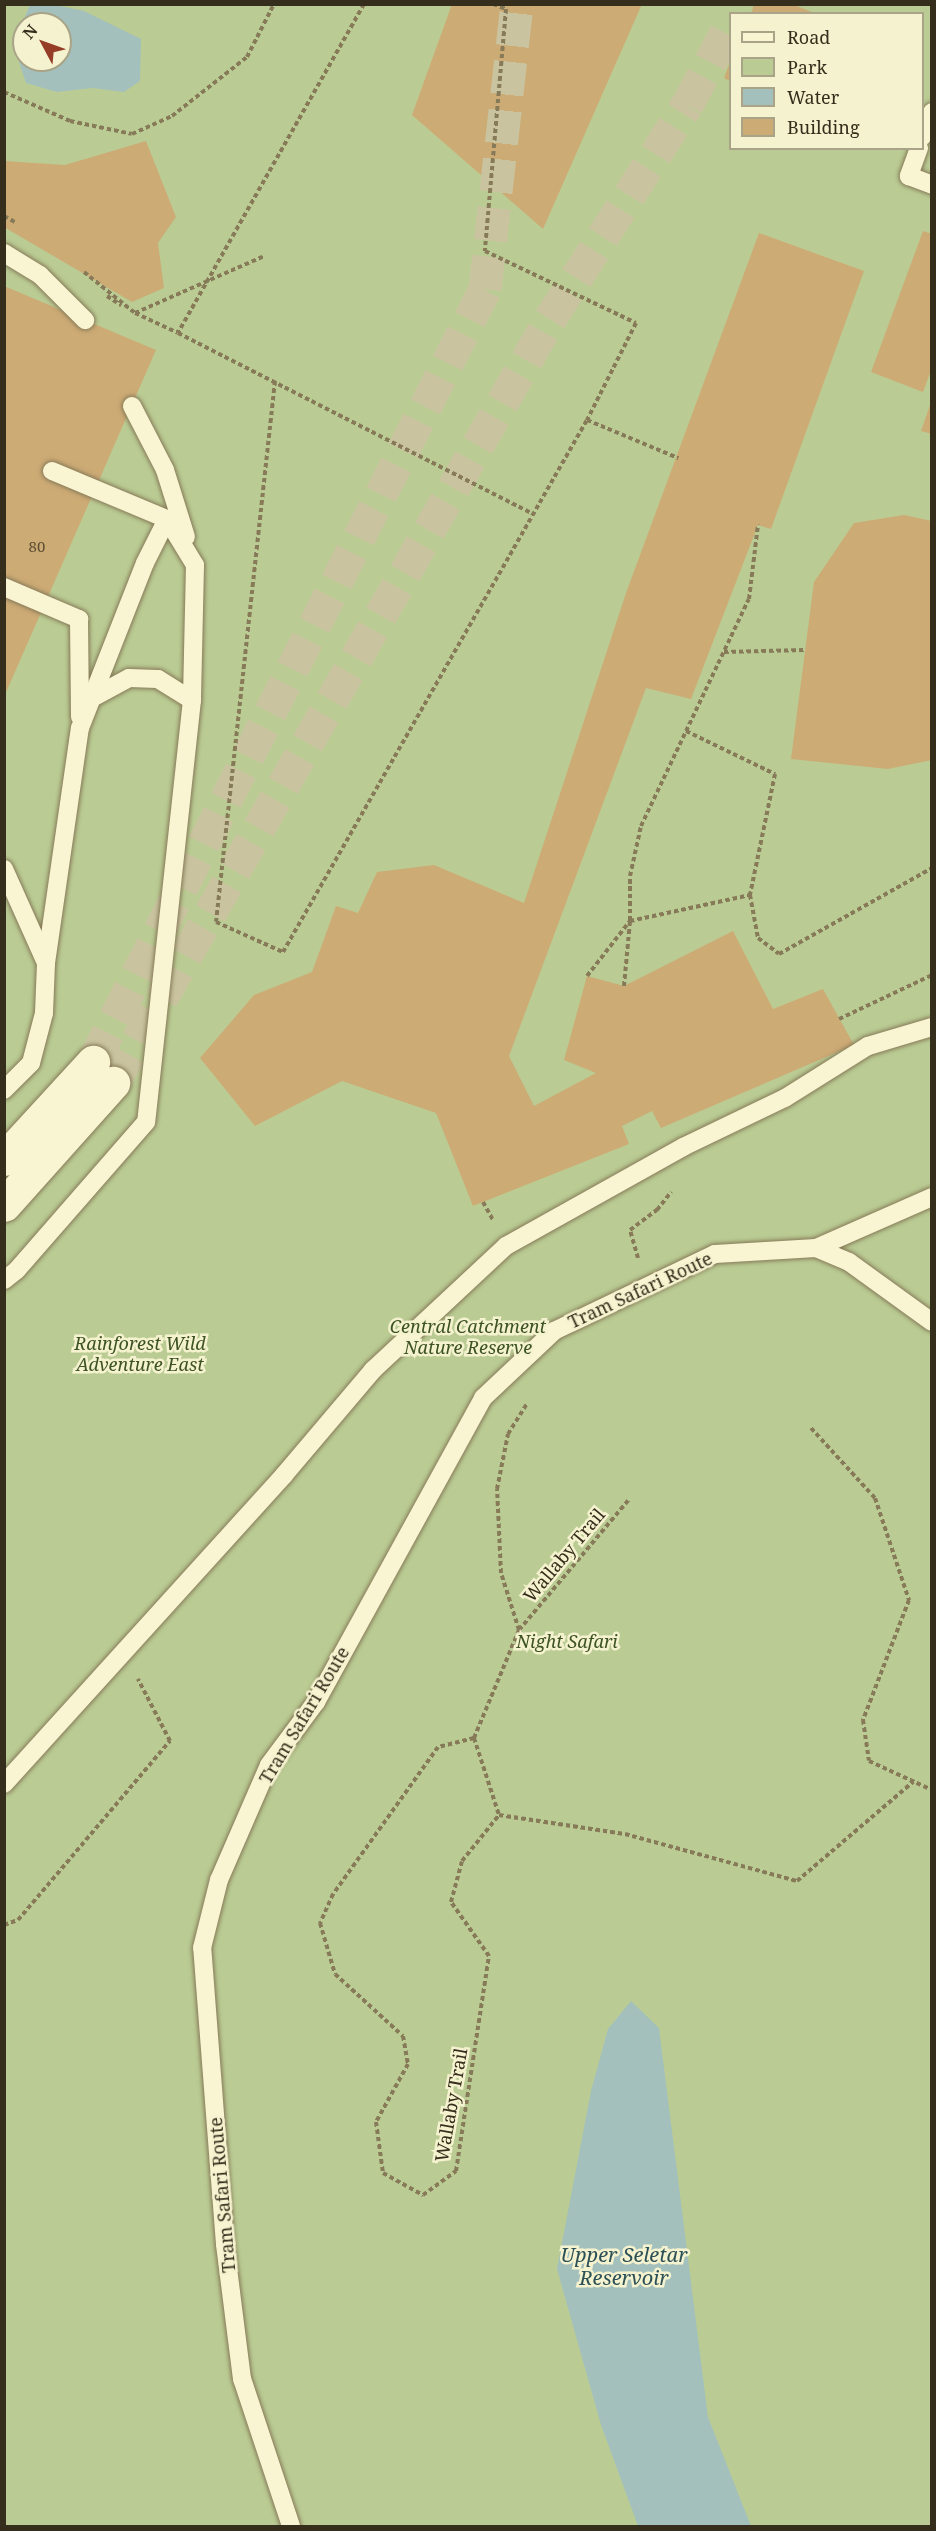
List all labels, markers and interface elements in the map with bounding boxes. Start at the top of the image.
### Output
north arrow [12,12,72,72]
legend [729,12,924,150]
text: N [17,20,42,43]
text: Road [787,25,830,49]
text: Park [787,55,827,79]
text: Water [787,85,839,109]
text: Building [787,115,860,139]
house number: 80 [29,538,45,556]
street label: Tram Safari Route [565,1247,715,1333]
park label: Central Catchment Nature Reserve [390,1316,546,1358]
park label: Rainforest Wild Adventure East [74,1333,206,1376]
street label: Wallaby Trail [519,1504,609,1606]
park label: Night Safari [516,1630,618,1652]
street label: Tram Safari Route [255,1642,353,1788]
street label: Wallaby Trail [430,2046,472,2164]
street label: Tram Safari Route [204,2116,240,2274]
water label: Upper Seletar Reservoir [560,2243,688,2290]

